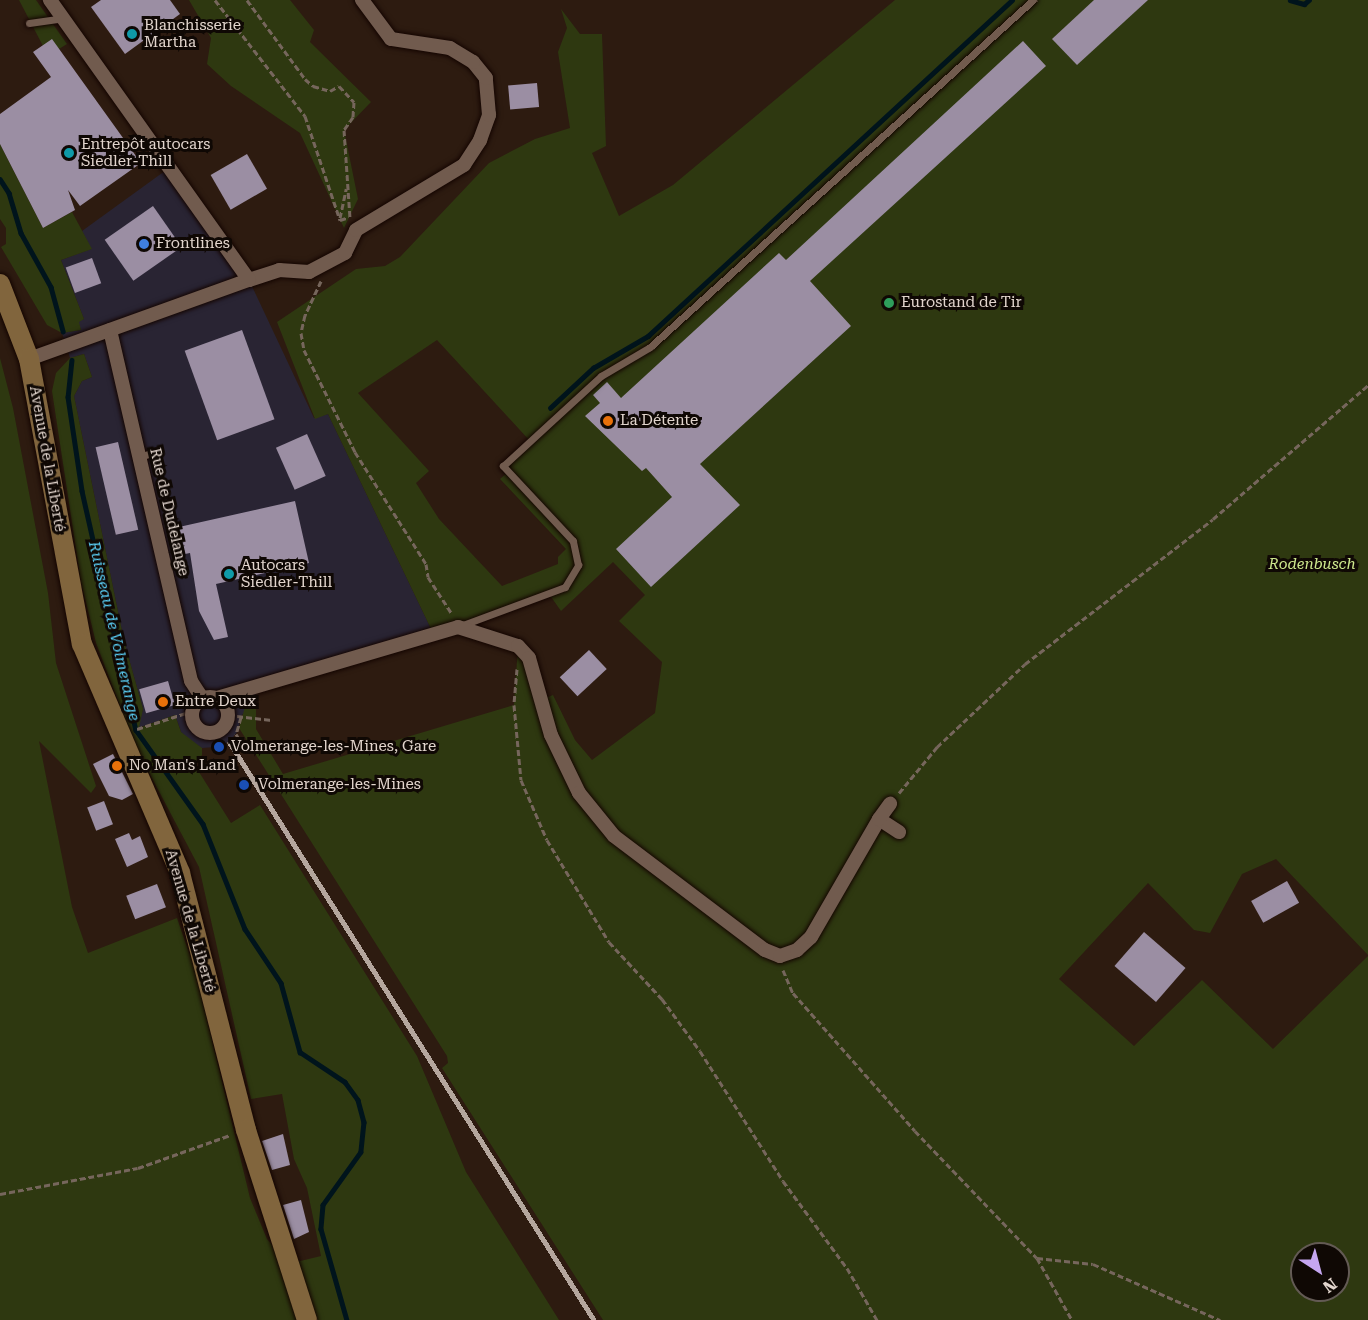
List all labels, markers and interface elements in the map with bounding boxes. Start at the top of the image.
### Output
place label: Blanchisserie Martha [144,16,241,51]
marker: Blanchisserie Martha [125,27,139,41]
place label: Entrepôt autocars Siedler-Thill [81,135,210,170]
marker: Entrepôt autocars Siedler-Thill [62,146,76,160]
place label: Frontlines [156,235,230,253]
marker: Frontlines [137,237,151,251]
place label: Eurostand de Tir [901,294,1022,312]
marker: Eurostand de Tir [882,296,896,310]
street label: Avenue de la Liberté [25,385,69,533]
place label: La Détente [620,412,698,430]
marker: La Détente [601,414,615,428]
street label: Rue de Dudelange [146,446,192,578]
water label: Ruisseau de Volmerange [84,539,144,723]
place label: Autocars Siedler-Thill [241,556,332,591]
park label: Rodenbusch [1269,556,1355,574]
marker: Autocars Siedler-Thill [222,567,236,581]
place label: Entre Deux [175,693,256,711]
marker: Entre Deux [156,695,170,709]
place label: Volmerange-les-Mines, Gare [231,738,436,756]
marker: Volmerange-les-Mines, Gare [212,740,226,754]
place label: No Man's Land [129,757,236,775]
marker: No Man's Land [110,759,124,773]
marker: Volmerange-les-Mines [235,776,253,794]
place label: Volmerange-les-Mines [258,776,421,794]
street label: Avenue de la Liberté [161,847,219,995]
north arrow [1290,1242,1350,1302]
text: N [1319,1274,1340,1297]

